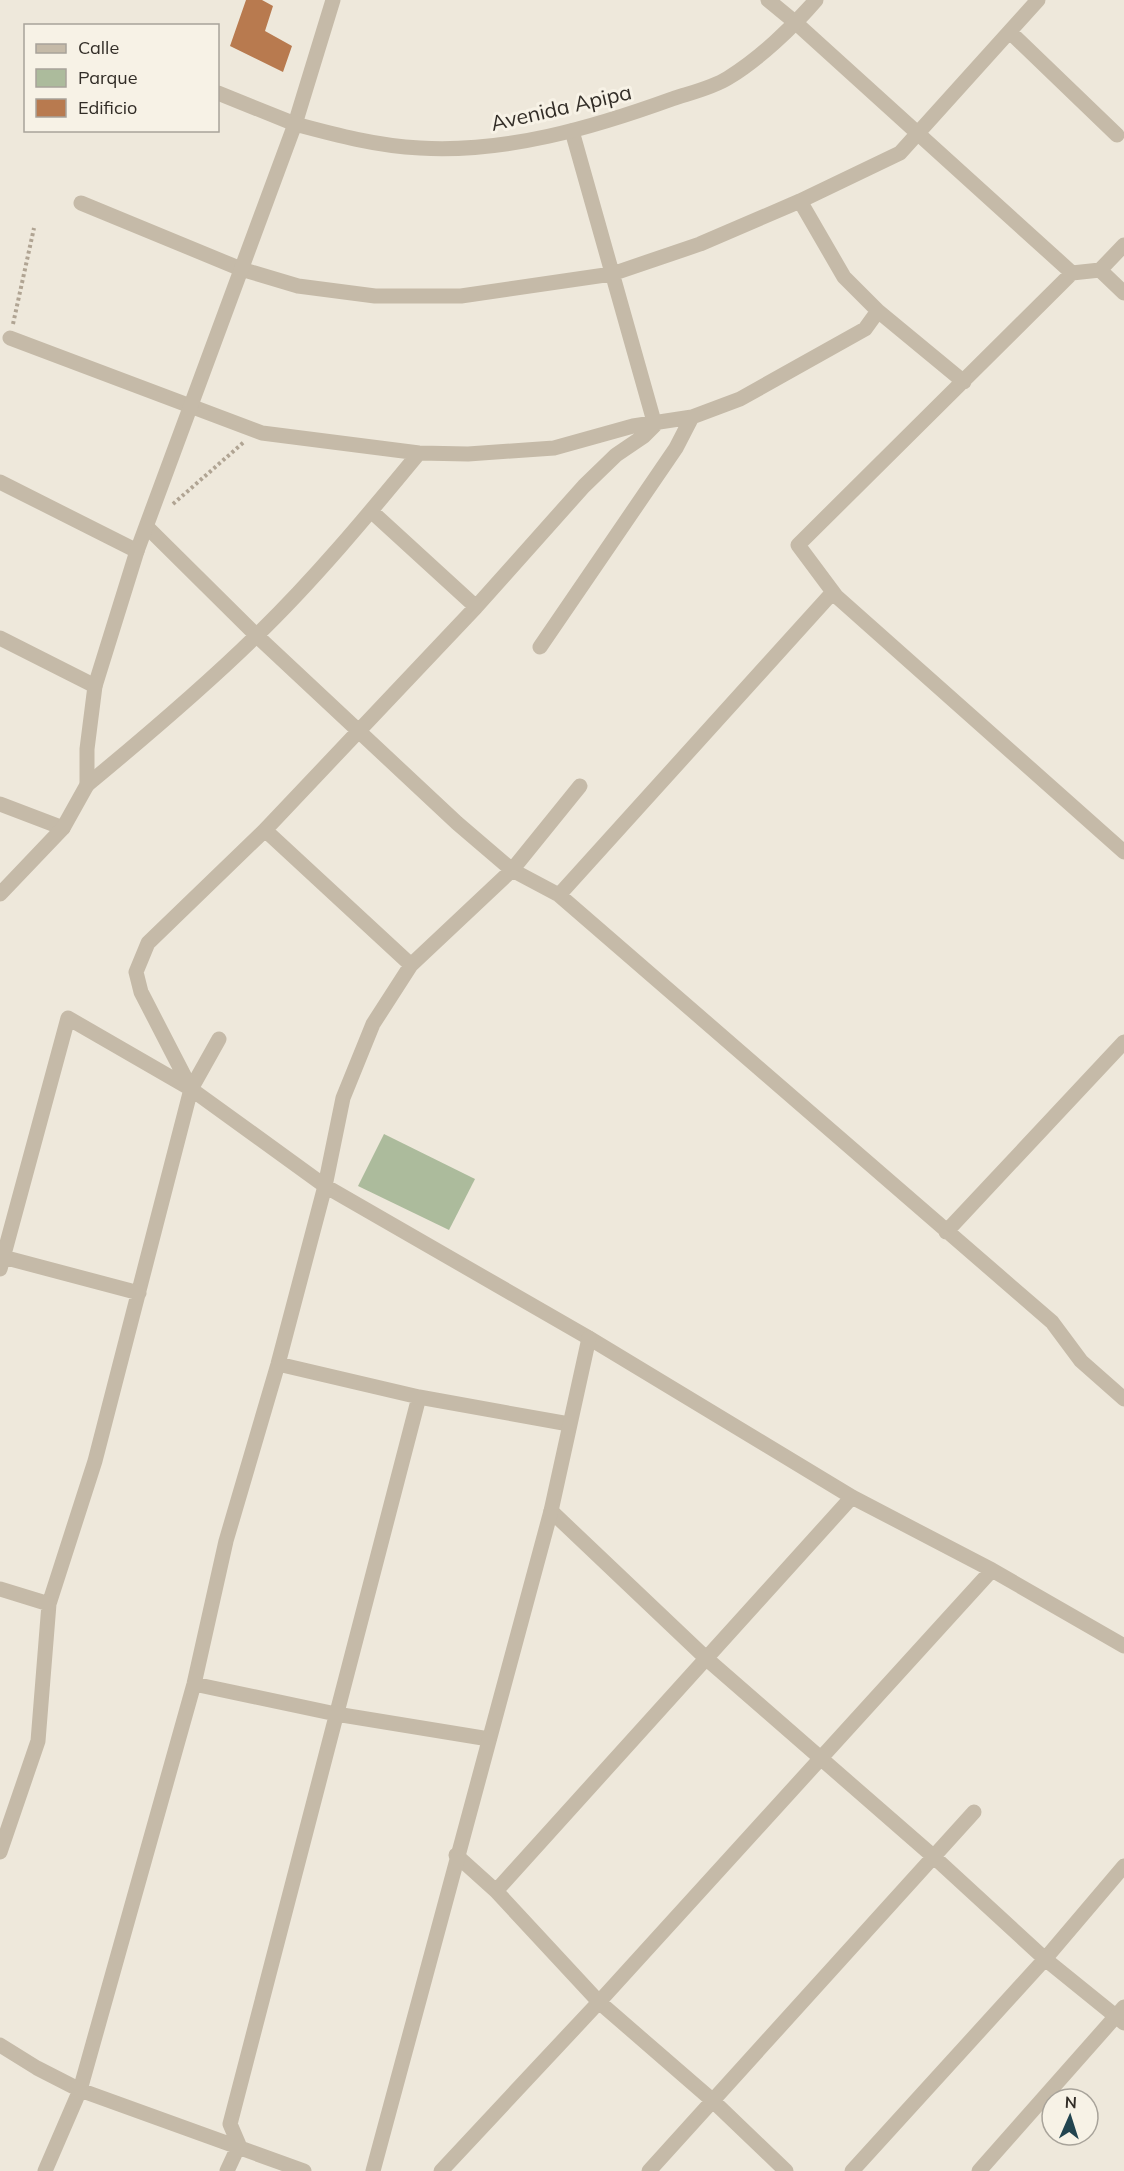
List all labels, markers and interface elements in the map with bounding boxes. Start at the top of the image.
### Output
legend [24,24,219,132]
text: Calle [78,36,119,59]
text: Parque [78,66,137,89]
street label: Avenida Apipa [488,78,634,136]
text: Edificio [78,96,137,119]
north arrow [1040,2087,1100,2147]
text: N [1064,2092,1077,2112]

